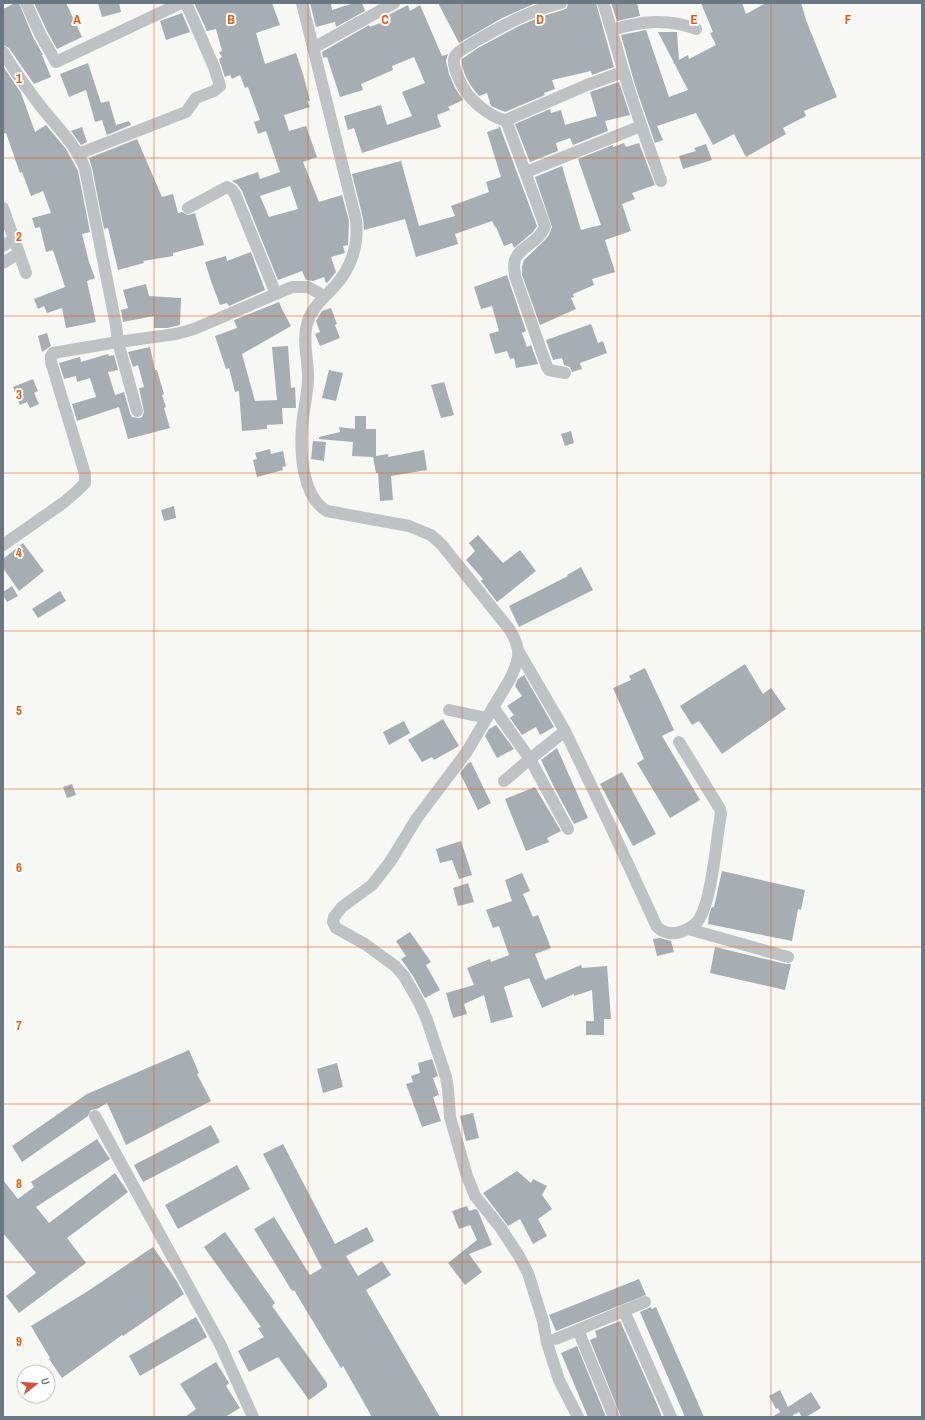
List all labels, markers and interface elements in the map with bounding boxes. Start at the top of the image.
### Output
text: A [73,11,81,28]
text: B [227,11,235,28]
text: C [381,11,389,28]
text: D [536,11,544,28]
text: E [690,11,698,28]
text: F [845,11,852,28]
text: 1 [16,70,22,87]
text: 2 [16,228,22,245]
text: 3 [16,386,22,403]
text: 4 [16,544,22,561]
text: 5 [16,702,22,719]
text: 6 [16,859,22,876]
text: 7 [16,1017,22,1034]
text: 8 [16,1175,22,1192]
text: 9 [16,1333,22,1350]
north arrow [16,1364,56,1404]
text: U [38,1376,53,1386]

